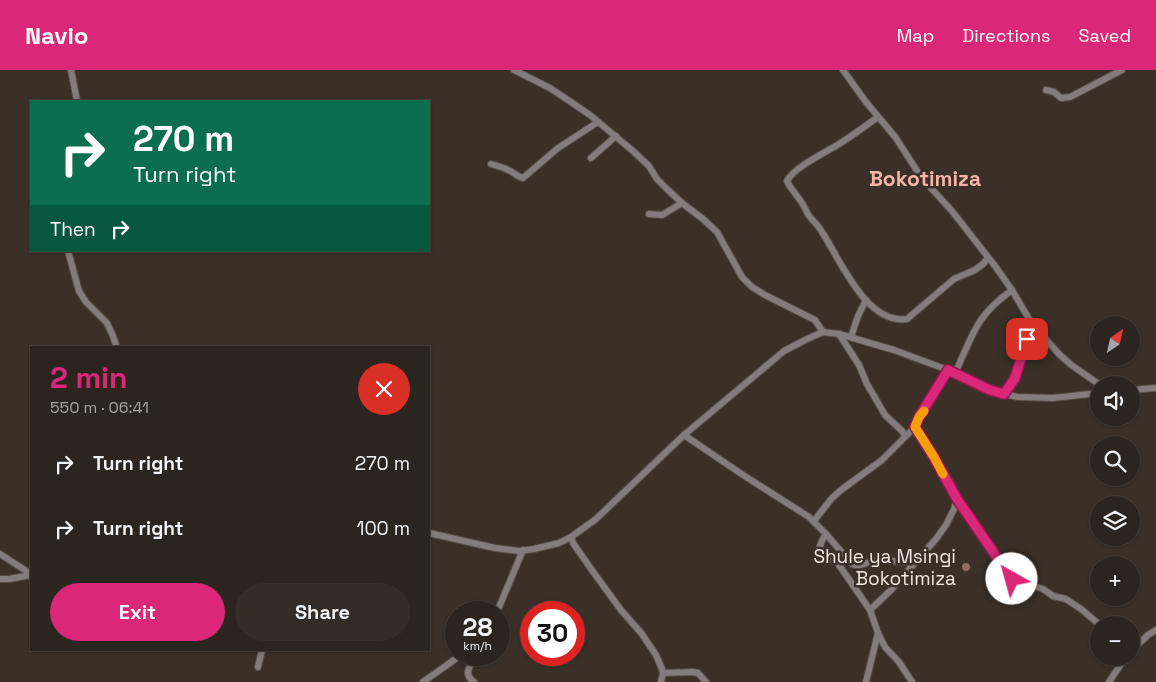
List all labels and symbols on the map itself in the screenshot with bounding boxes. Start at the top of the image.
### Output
district label: Bokotimiza [869,165,981,192]
north arrow [1090,316,1140,366]
pin [1006,318,1048,360]
place label: Shule ya Msingi Bokotimiza [813,544,956,591]
position arrow [985,552,1037,604]
marker: Shule ya Msingi Bokotimiza [960,561,972,573]
speed limit sign: 30 [520,601,585,666]

